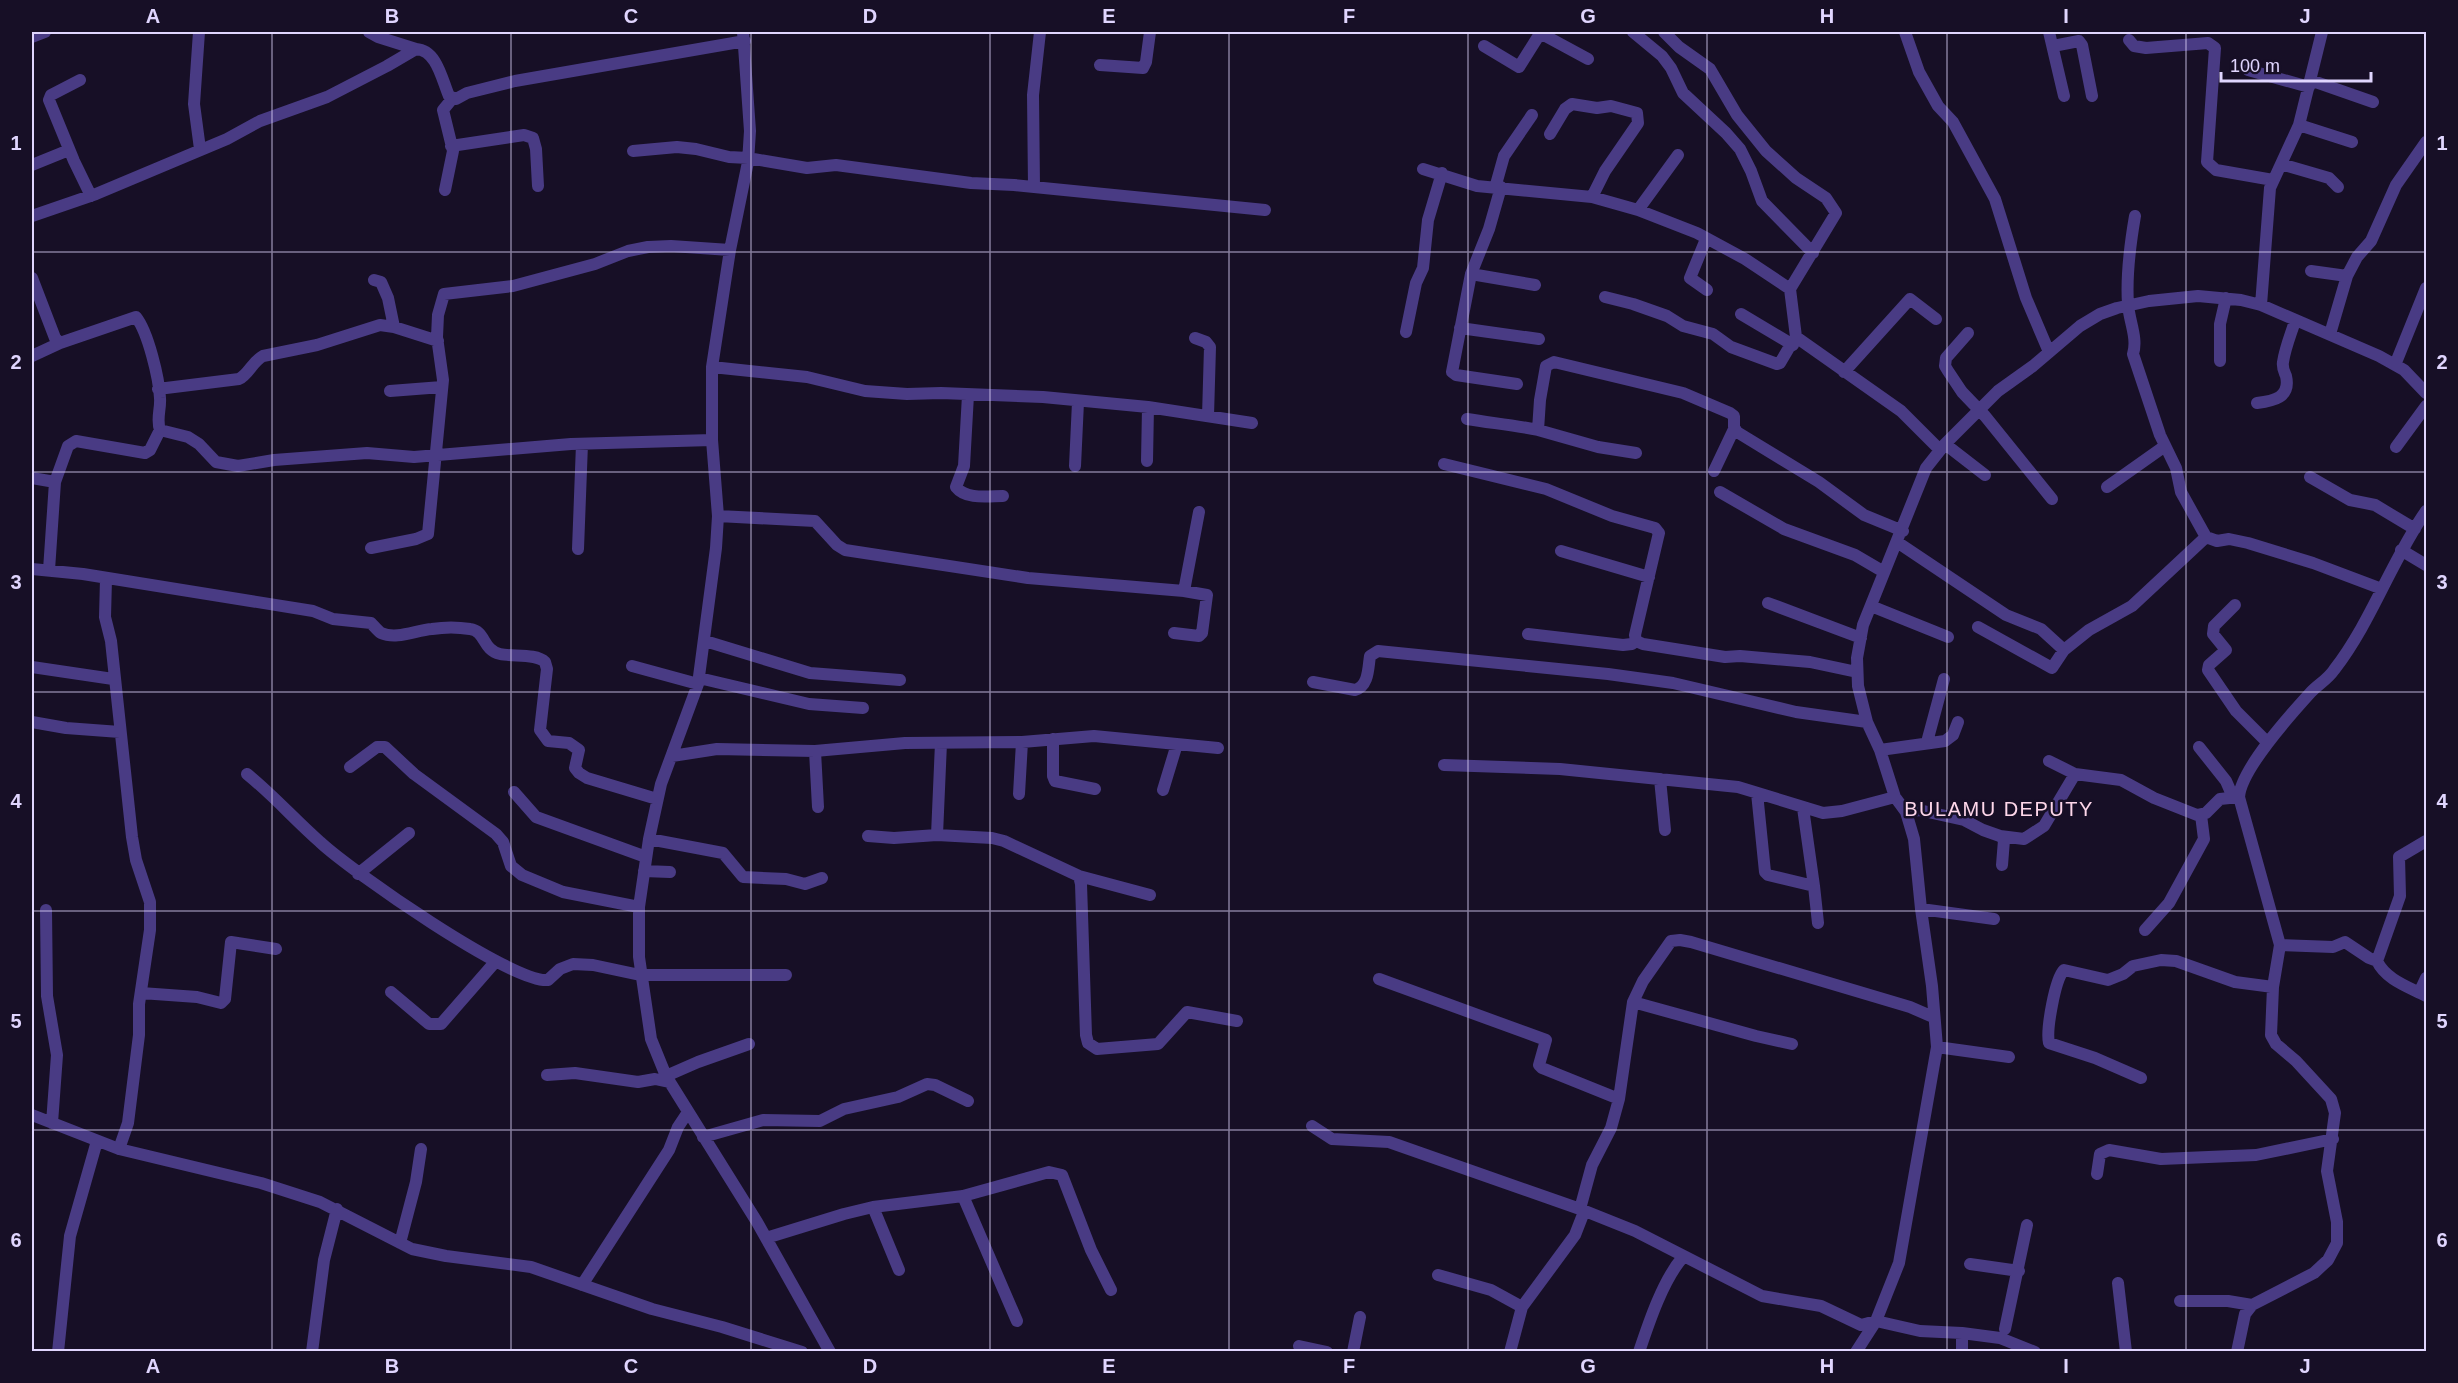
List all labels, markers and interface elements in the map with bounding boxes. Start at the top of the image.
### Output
text: A [146,5,160,27]
text: B [385,5,399,27]
text: C [624,5,638,27]
text: D [863,5,877,27]
text: E [1102,5,1116,27]
text: F [1343,5,1355,27]
text: G [1580,5,1596,27]
text: H [1820,5,1834,27]
text: I [2063,5,2069,27]
text: J [2299,5,2311,27]
scale bar [2221,45,2371,83]
text: 100 m [2230,56,2280,76]
text: 1 [10,132,22,154]
text: 1 [2436,132,2448,154]
text: 2 [10,351,22,373]
text: 2 [2436,351,2448,373]
text: 3 [10,571,22,593]
text: 3 [2436,571,2448,593]
text: 4 [10,790,22,812]
text: 4 [2436,790,2448,812]
district label: BULAMU DEPUTY [1904,798,2094,820]
text: 5 [10,1010,22,1032]
text: 5 [2436,1010,2448,1032]
text: 6 [10,1229,22,1251]
text: 6 [2436,1229,2448,1251]
text: A [146,1355,160,1377]
text: B [385,1355,399,1377]
text: C [624,1355,638,1377]
text: D [863,1355,877,1377]
text: E [1102,1355,1116,1377]
text: F [1343,1355,1355,1377]
text: G [1580,1355,1596,1377]
text: H [1820,1355,1834,1377]
text: I [2063,1355,2069,1377]
text: J [2299,1355,2311,1377]

